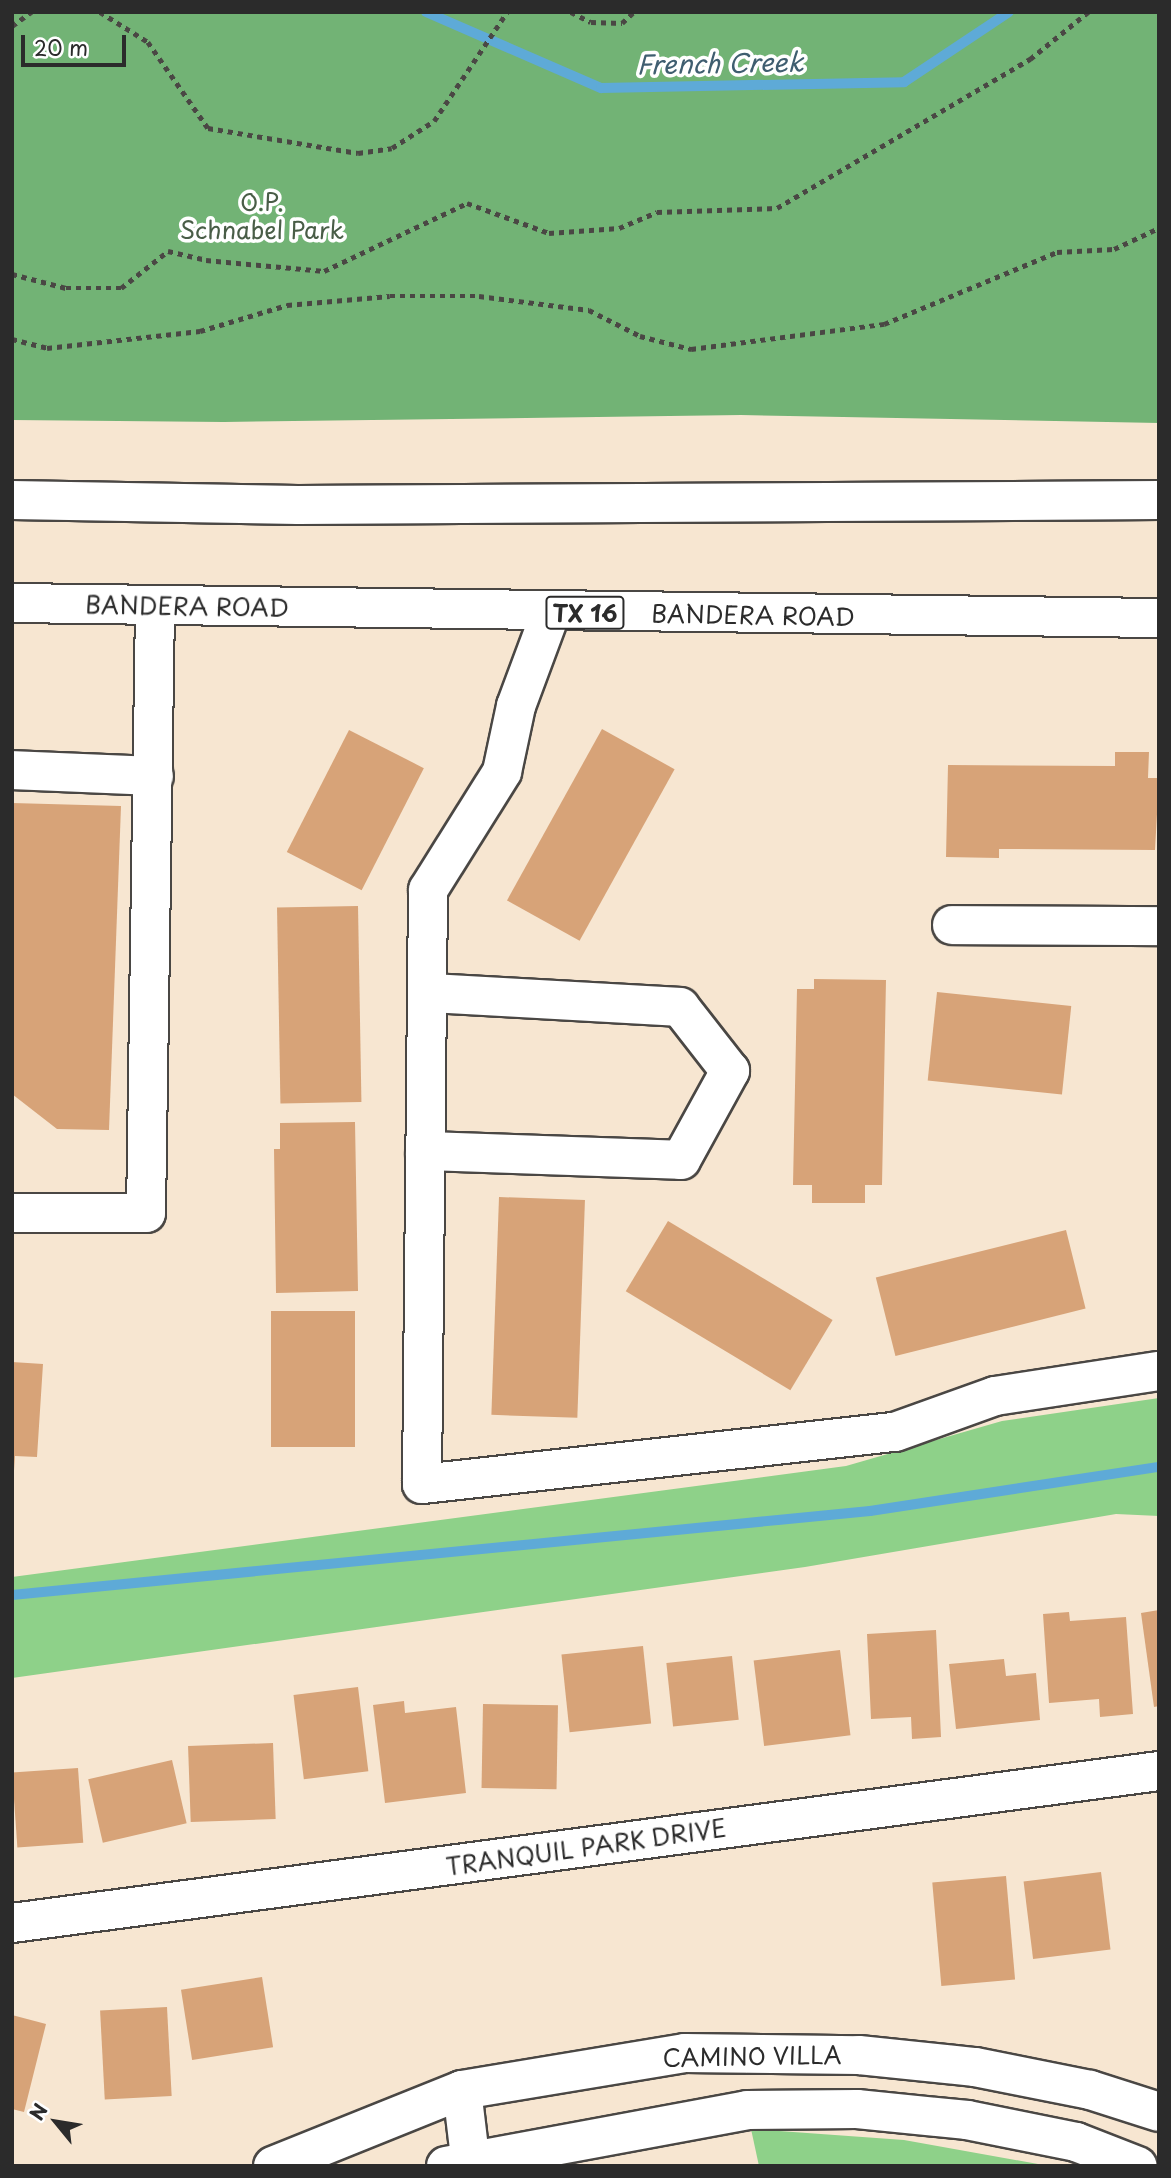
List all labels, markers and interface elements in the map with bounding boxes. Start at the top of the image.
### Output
scale bar [24,21,130,65]
text: 20 m [34,31,88,63]
water label: French Creek [635,46,805,80]
park label: O.P. Schnabel Park [179,188,345,244]
street label: BANDERA ROAD [85,590,289,622]
road number: TX 16 [545,594,625,632]
street label: BANDERA ROAD [651,599,855,631]
street label: TRANQUIL PARK DRIVE [443,1813,729,1881]
street label: CAMINO VILLA [661,2040,843,2072]
north arrow [21,2087,91,2157]
text: N [22,2098,54,2125]

